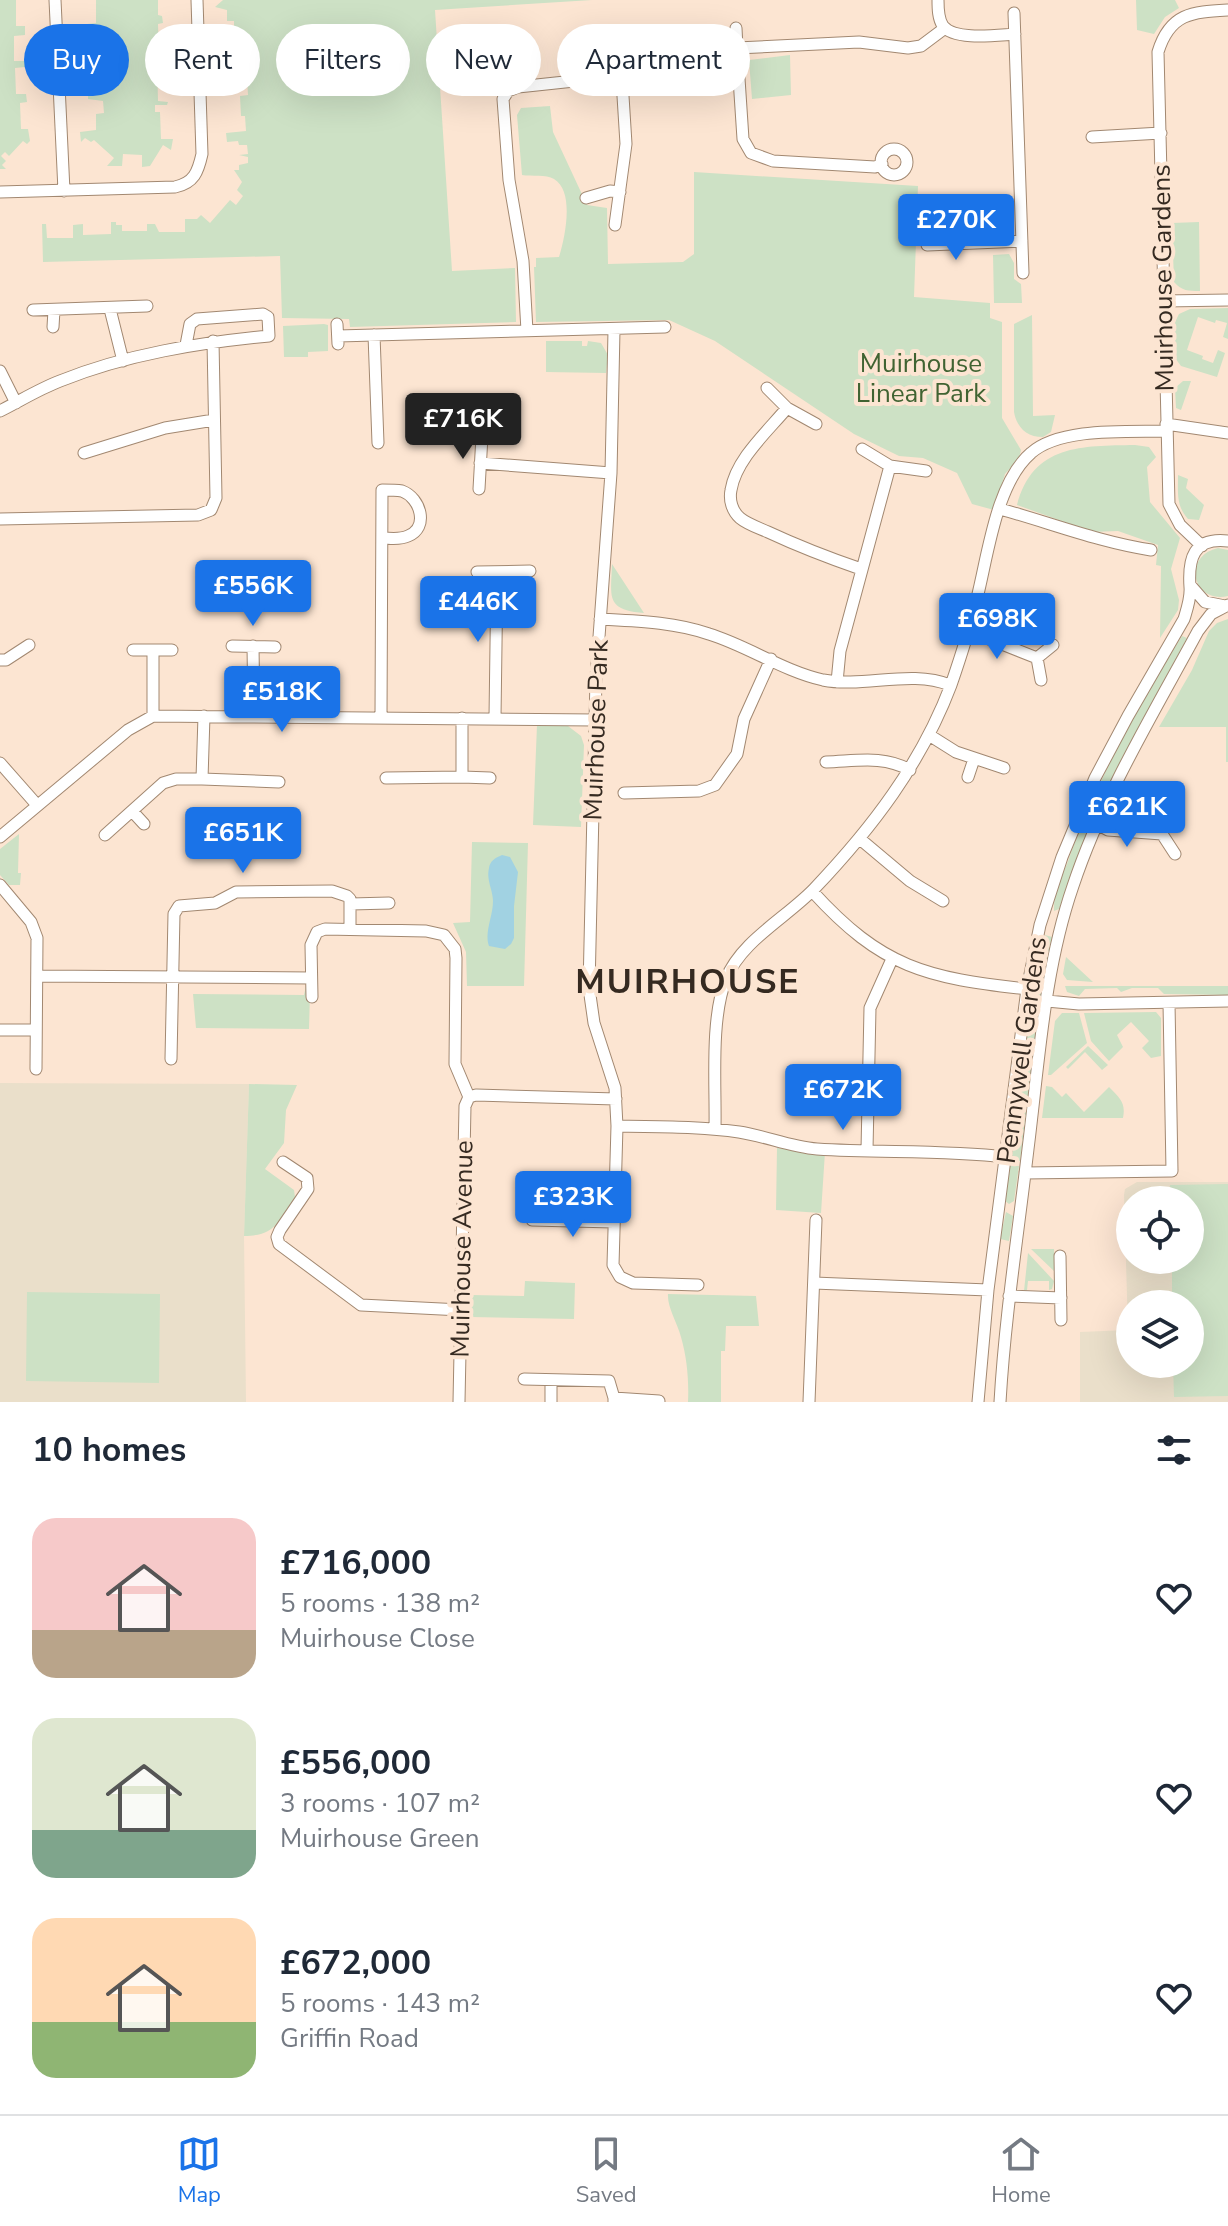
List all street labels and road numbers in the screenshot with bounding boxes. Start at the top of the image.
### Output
street label: Muirhouse Gardens [1144,164,1182,392]
street label: Muirhouse Park [575,638,617,821]
street label: Pennywell Gardens [989,934,1055,1166]
street label: Muirhouse Avenue [443,1140,481,1358]

